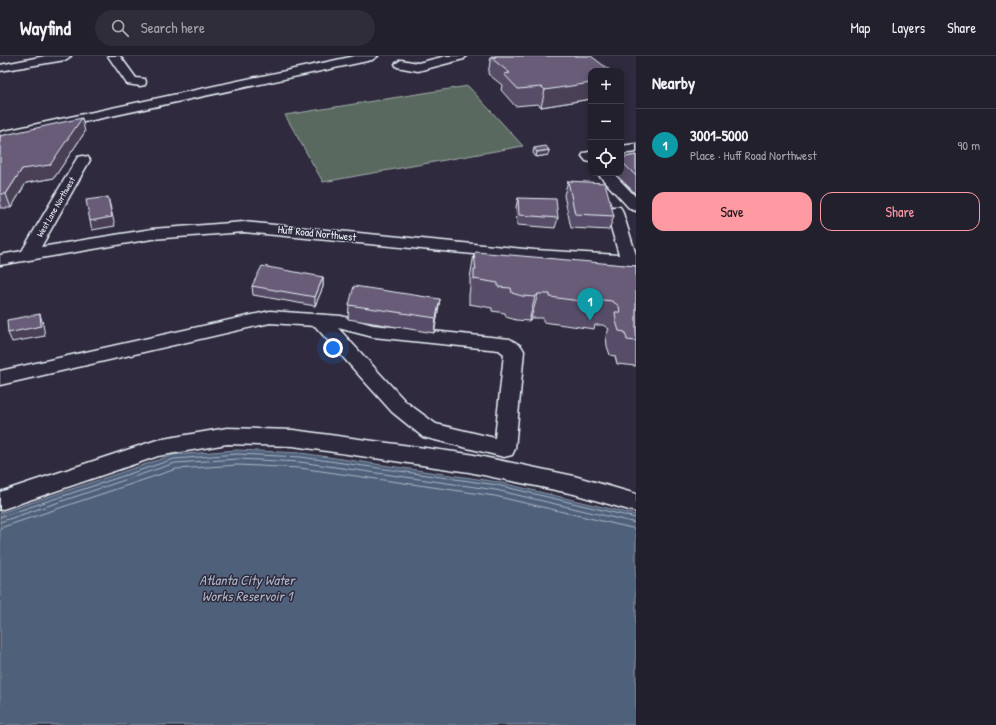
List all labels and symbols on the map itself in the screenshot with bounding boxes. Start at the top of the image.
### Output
street label: West Lane Northwest [34,174,79,239]
street label: Huff Road Northwest [277,222,357,244]
pin: 1 [577,288,603,321]
your location [323,338,343,358]
water label: Atlanta City Water Works Reservoir 1 [199,570,296,605]

